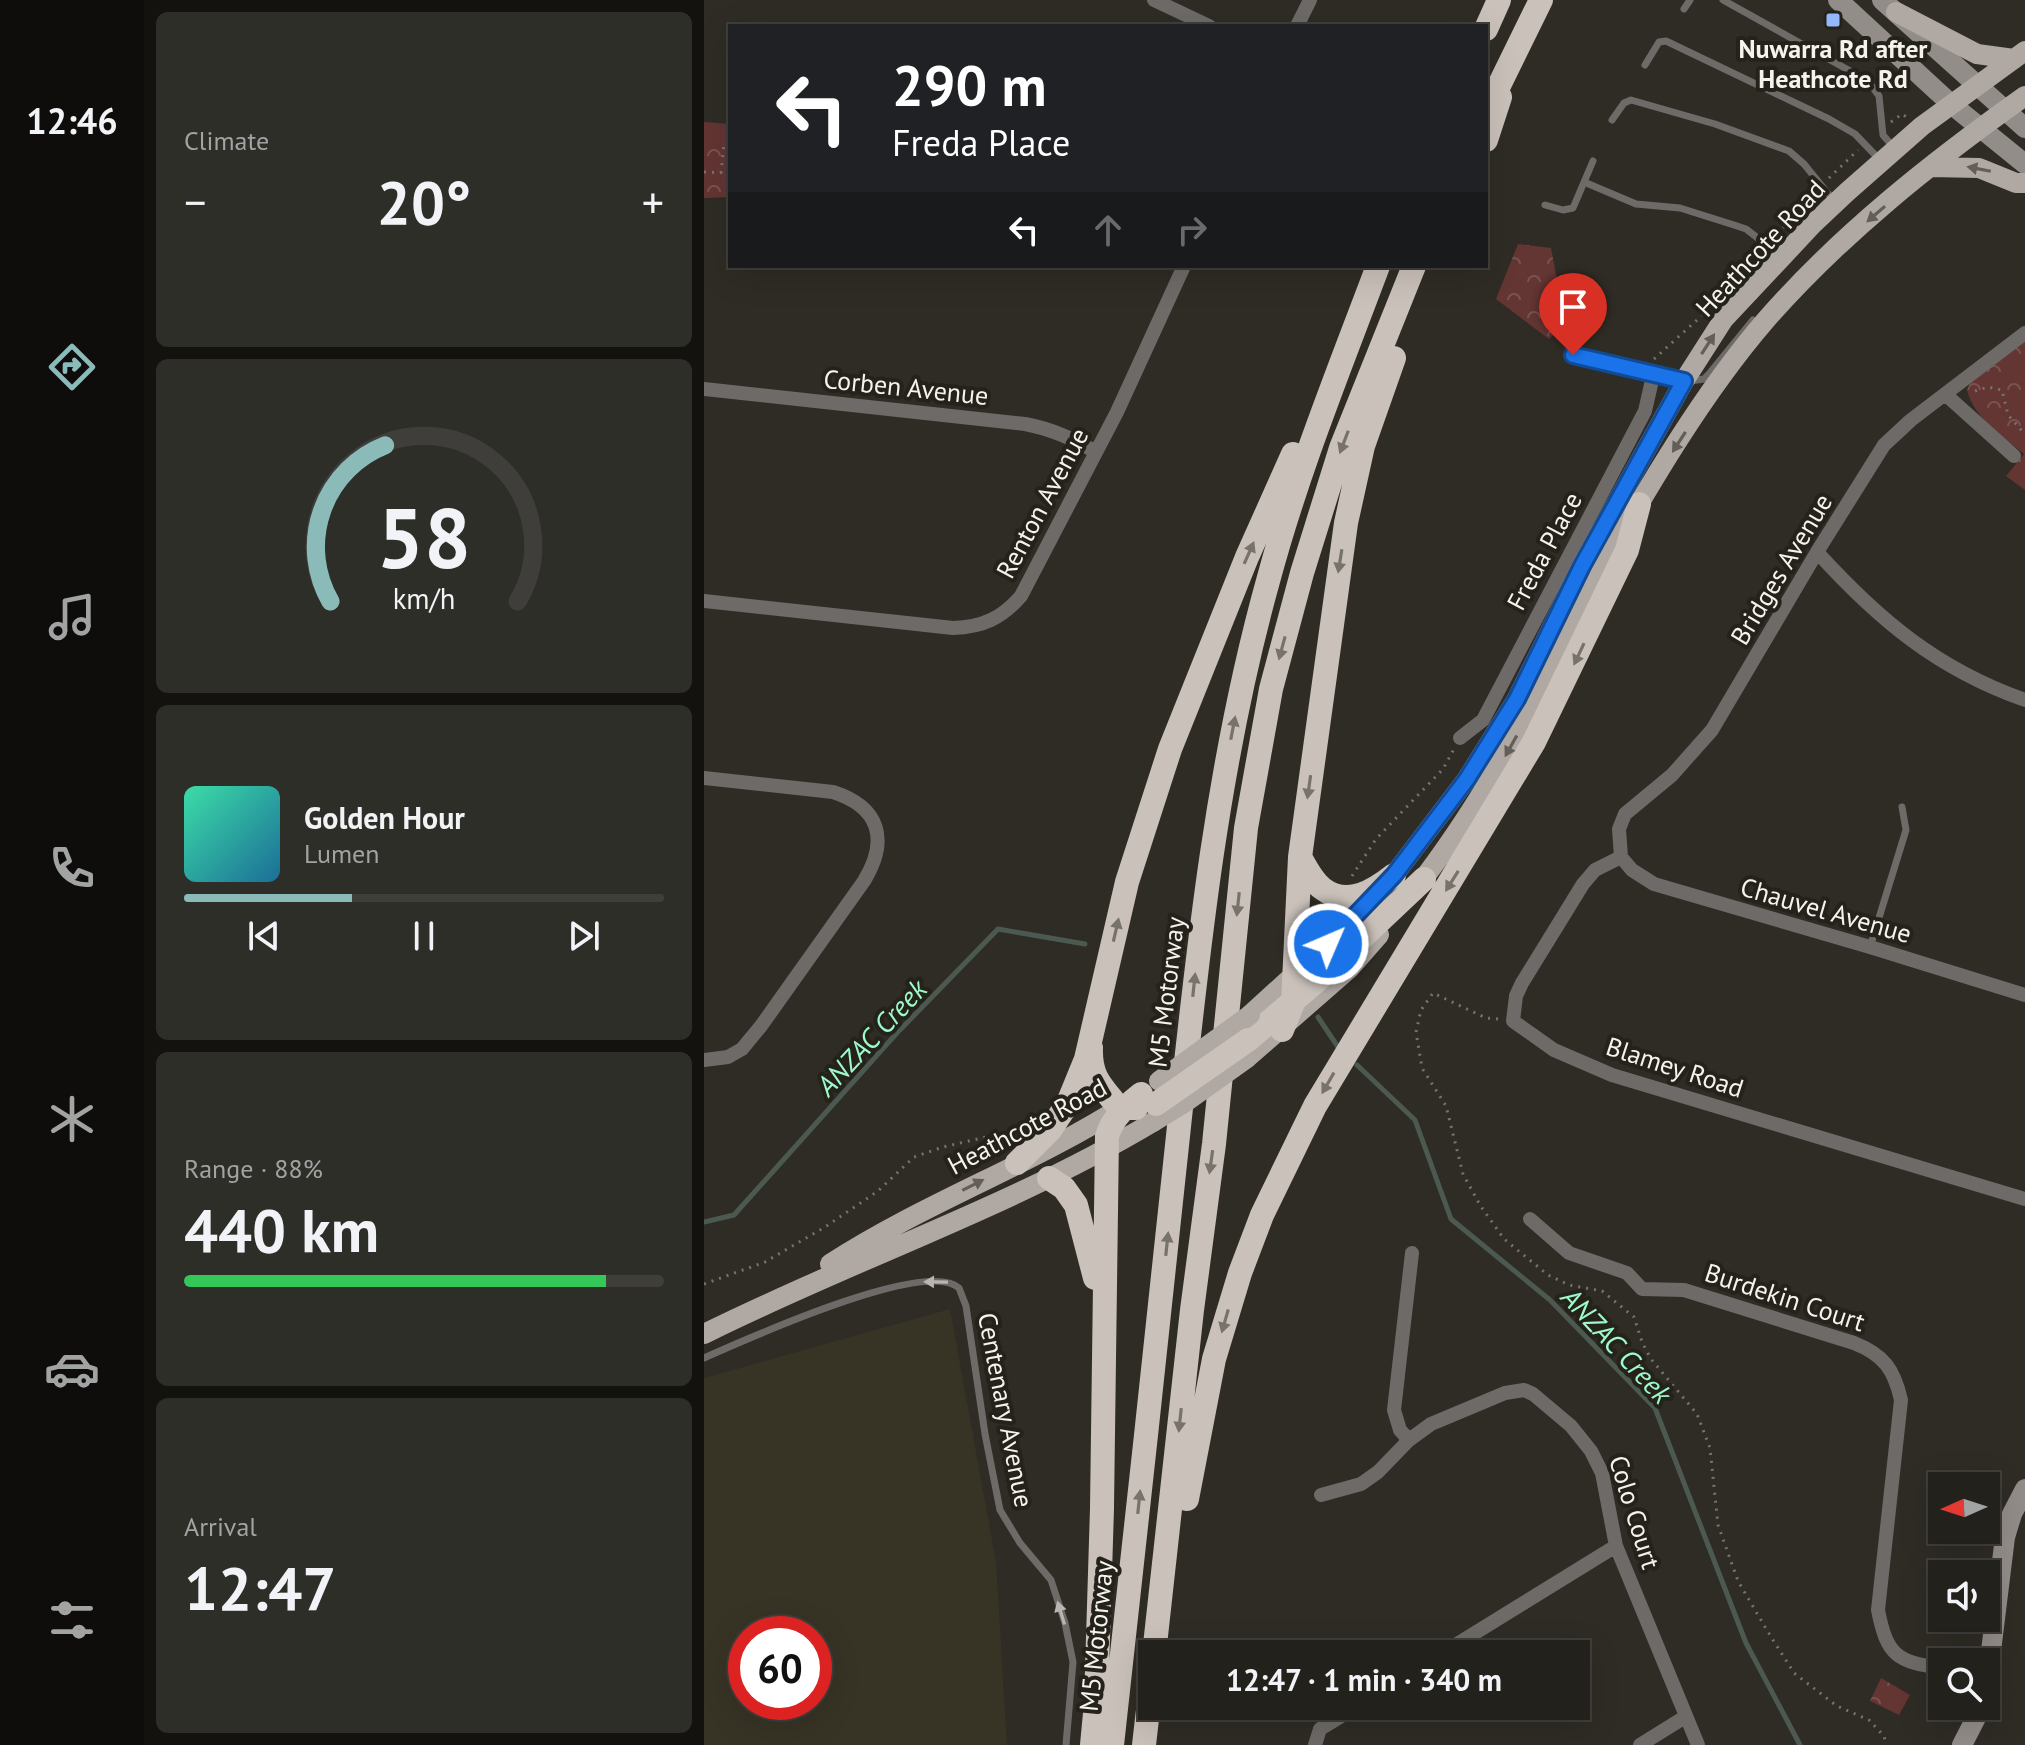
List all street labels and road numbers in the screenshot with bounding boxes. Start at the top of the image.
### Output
street label: Heathcote Road [1688,173,1832,323]
street label: Corben Avenue [822,362,990,412]
street label: Renton Avenue [989,422,1095,584]
street label: Freda Place [1499,486,1589,616]
street label: Bridges Avenue [1723,487,1839,651]
street label: Chauvel Avenue [1737,870,1915,950]
street label: M5 Motorway [1140,915,1192,1069]
street label: Blamey Road [1602,1029,1748,1105]
street label: Heathcote Road [942,1070,1112,1182]
street label: Burdekin Court [1701,1256,1869,1338]
street label: Centenary Avenue [971,1310,1041,1510]
street label: Colo Court [1602,1451,1668,1573]
street label: M5 Motorway [1072,1559,1120,1713]

